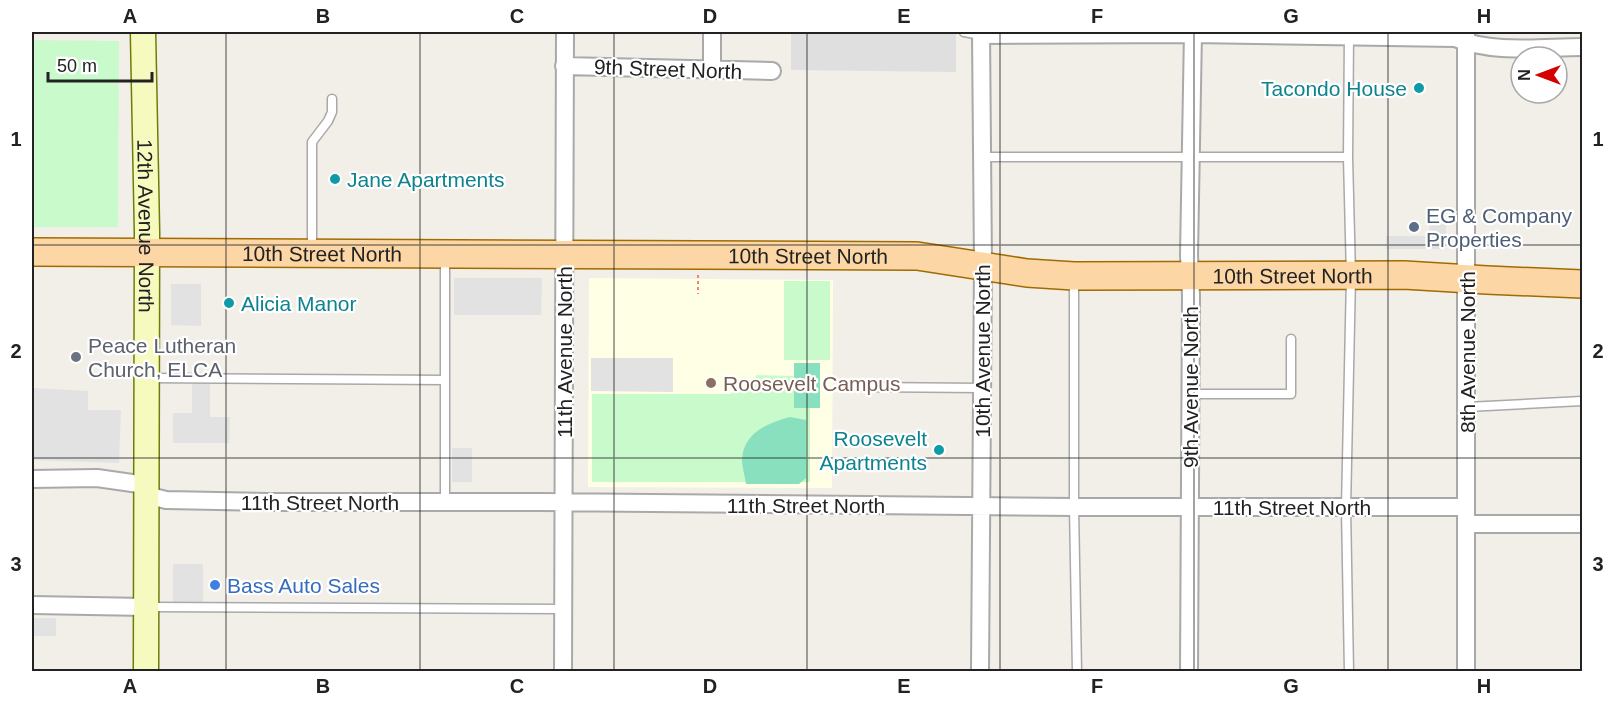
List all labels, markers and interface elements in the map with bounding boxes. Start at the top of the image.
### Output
text: A [123,5,137,27]
text: B [316,5,330,27]
text: C [510,5,524,27]
text: D [703,5,717,27]
text: E [897,5,911,27]
text: F [1091,5,1103,27]
text: G [1283,5,1299,27]
text: H [1477,5,1491,27]
scale bar [48,45,152,83]
north arrow [1509,45,1569,105]
street label: 9th Street North [594,55,742,83]
text: 50 m [57,56,97,76]
text: N [1516,69,1533,81]
place label: Tacondo House [1261,77,1407,100]
marker: Tacondo House [1412,81,1426,95]
text: 1 [10,128,22,150]
text: 1 [1592,128,1604,150]
street label: 12th Avenue North [134,139,159,313]
place label: Jane Apartments [347,168,505,191]
marker: Jane Apartments [328,172,342,186]
place label: EG & Company Properties [1426,204,1572,251]
marker: EG & Company Properties [1407,220,1421,234]
street label: 10th Street North [242,241,402,265]
street label: 10th Street North [728,244,888,267]
street label: 10th Avenue North [971,264,994,438]
street label: 10th Street North [1213,264,1373,287]
street label: 11th Avenue North [553,266,576,438]
street label: 8th Avenue North [1456,271,1479,433]
place label: Alicia Manor [241,292,357,315]
marker: Alicia Manor [222,296,236,310]
street label: 9th Avenue North [1179,306,1202,468]
place label: Peace Lutheran Church, ELCA [88,334,236,381]
text: 2 [10,340,22,362]
text: 2 [1592,340,1604,362]
marker: Peace Lutheran Church, ELCA [69,350,83,364]
place label: Roosevelt Campus [723,372,900,395]
marker: Roosevelt Campus [704,376,718,390]
place label: Roosevelt Apartments [820,427,927,474]
marker: Roosevelt Apartments [932,443,946,457]
street label: 11th Street North [241,491,399,514]
street label: 11th Street North [727,494,885,517]
street label: 11th Street North [1213,496,1371,519]
text: 3 [10,553,22,575]
text: 3 [1592,553,1604,575]
place label: Bass Auto Sales [227,574,380,597]
marker: Bass Auto Sales [208,578,222,592]
text: A [123,675,137,697]
text: B [316,675,330,697]
text: C [510,675,524,697]
text: D [703,675,717,697]
text: E [897,675,911,697]
text: F [1091,675,1103,697]
text: G [1283,675,1299,697]
text: H [1477,675,1491,697]

